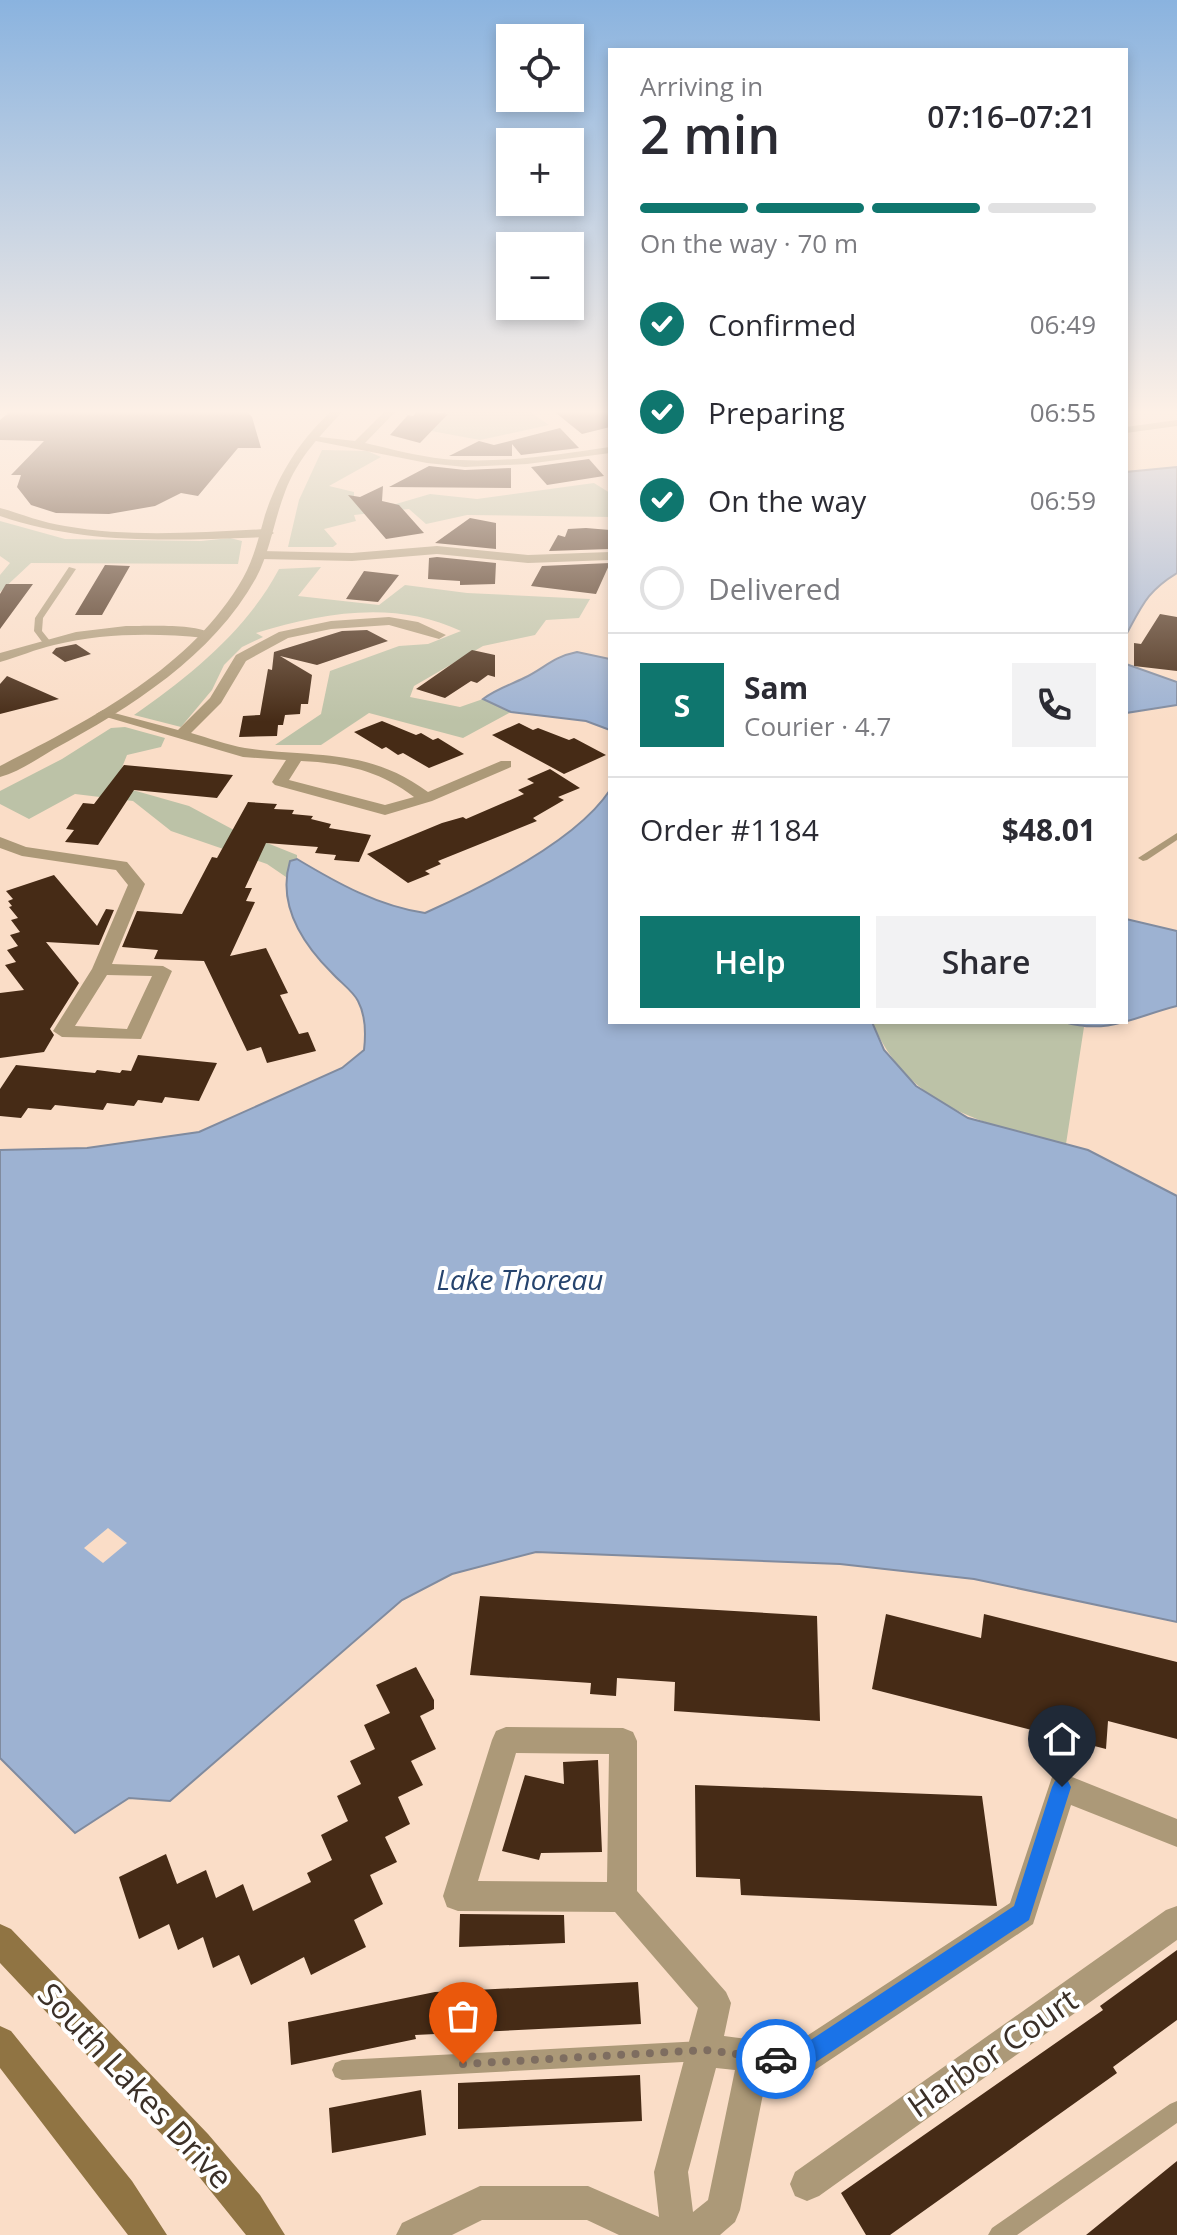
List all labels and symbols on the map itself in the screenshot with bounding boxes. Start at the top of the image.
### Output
water label: Lake Thoreau [436,1260,604,1298]
pin [1028,1705,1096,1787]
street label: South Lakes Drive [29,1973,243,2197]
street label: Harbor Court [898,1978,1086,2126]
pin [429,1982,497,2064]
courier [736,2019,816,2099]

